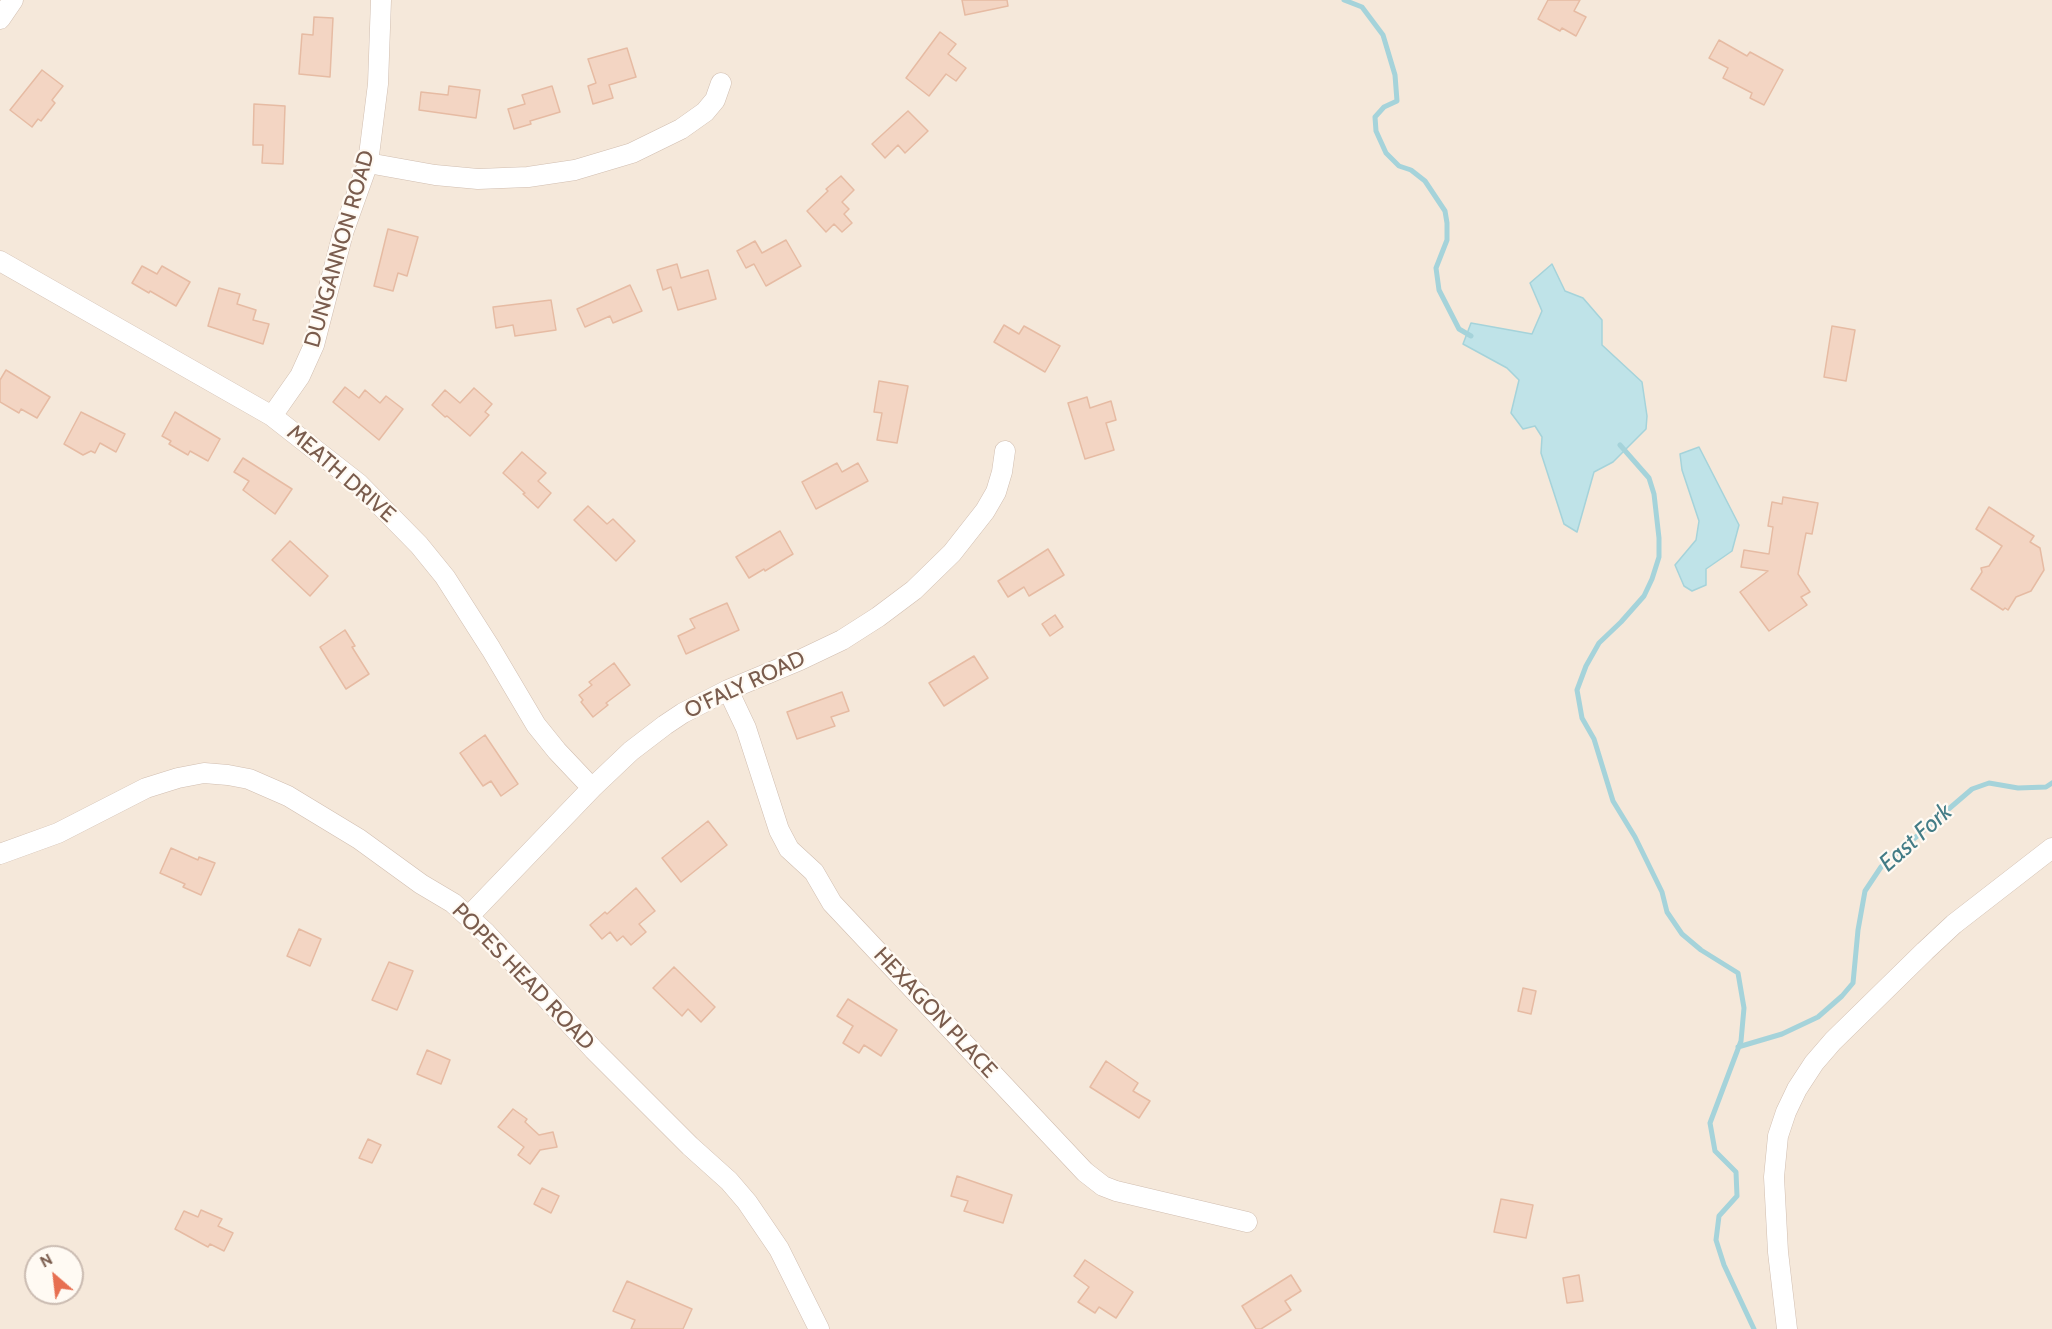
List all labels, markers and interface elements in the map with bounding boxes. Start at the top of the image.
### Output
street label: DUNGANNON ROAD [299,148,381,350]
street label: MEATH DRIVE [281,420,401,528]
street label: O'FALY ROAD [680,645,810,725]
water label: East Fork [1874,798,1958,878]
street label: POPES HEAD ROAD [446,898,600,1056]
street label: HEXAGON PLACE [868,942,1002,1084]
north arrow [24,1245,84,1305]
text: N [37,1249,56,1271]

